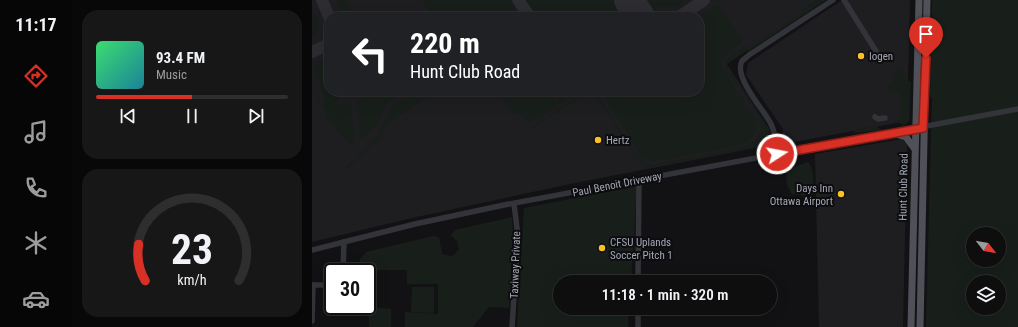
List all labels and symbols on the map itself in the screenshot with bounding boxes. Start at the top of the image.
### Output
pin [909,17,943,58]
place label: Iogen [869,50,893,63]
marker: Iogen [856,51,866,61]
position arrow [756,133,798,175]
place label: Hertz [606,134,630,147]
marker: Hertz [593,135,603,145]
street label: Hunt Club Road [896,153,911,221]
street label: Paul Benoit Driveway [571,169,663,200]
place label: Days Inn Ottawa Airport [770,182,833,208]
marker: Days Inn Ottawa Airport [836,189,846,199]
north arrow [966,227,1006,267]
street label: Taxiway Private [508,231,523,299]
place label: CFSU Uplands Soccer Pitch 1 [610,236,673,262]
marker: CFSU Uplands Soccer Pitch 1 [597,243,607,253]
speed limit sign: 30 [324,263,376,315]

